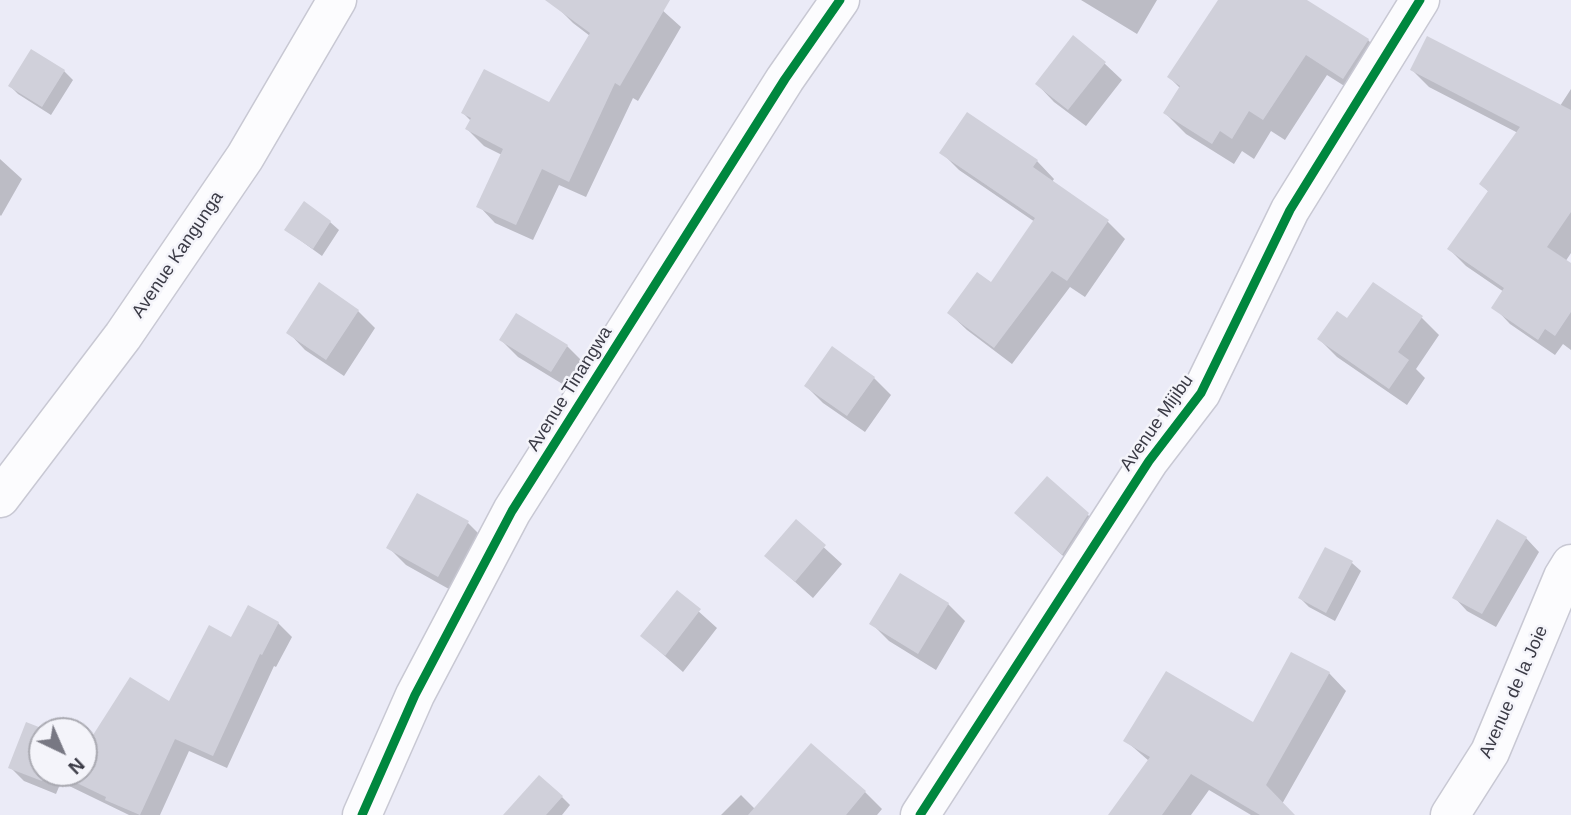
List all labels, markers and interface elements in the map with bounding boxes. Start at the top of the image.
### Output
street label: Avenue Kangunga [128,188,228,322]
street label: Avenue Tinangwa [523,323,617,455]
street label: Avenue Mijibu [1116,371,1198,475]
street label: Avenue de la Joie [1475,622,1553,762]
north arrow [28,717,98,787]
text: N [64,754,89,778]

